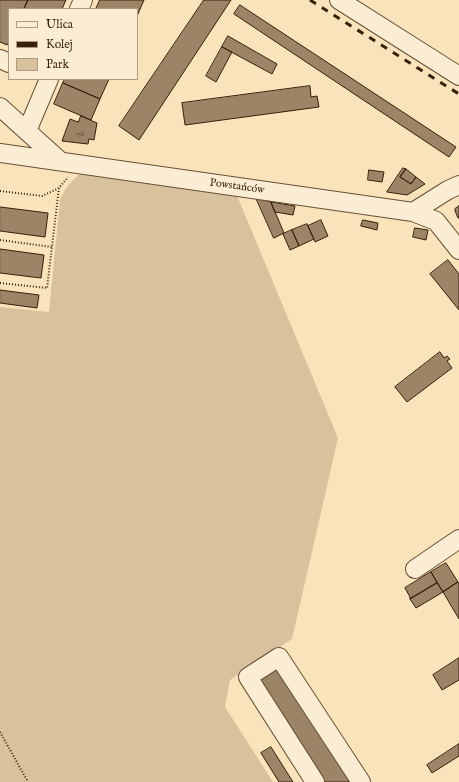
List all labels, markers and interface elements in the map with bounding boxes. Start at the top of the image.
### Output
legend [8,8,138,80]
text: Ulica [46,17,73,32]
text: Kolej [46,37,73,52]
text: Park [46,57,69,72]
house number: 70 [76,129,84,139]
street label: Powstańców [209,177,265,197]

